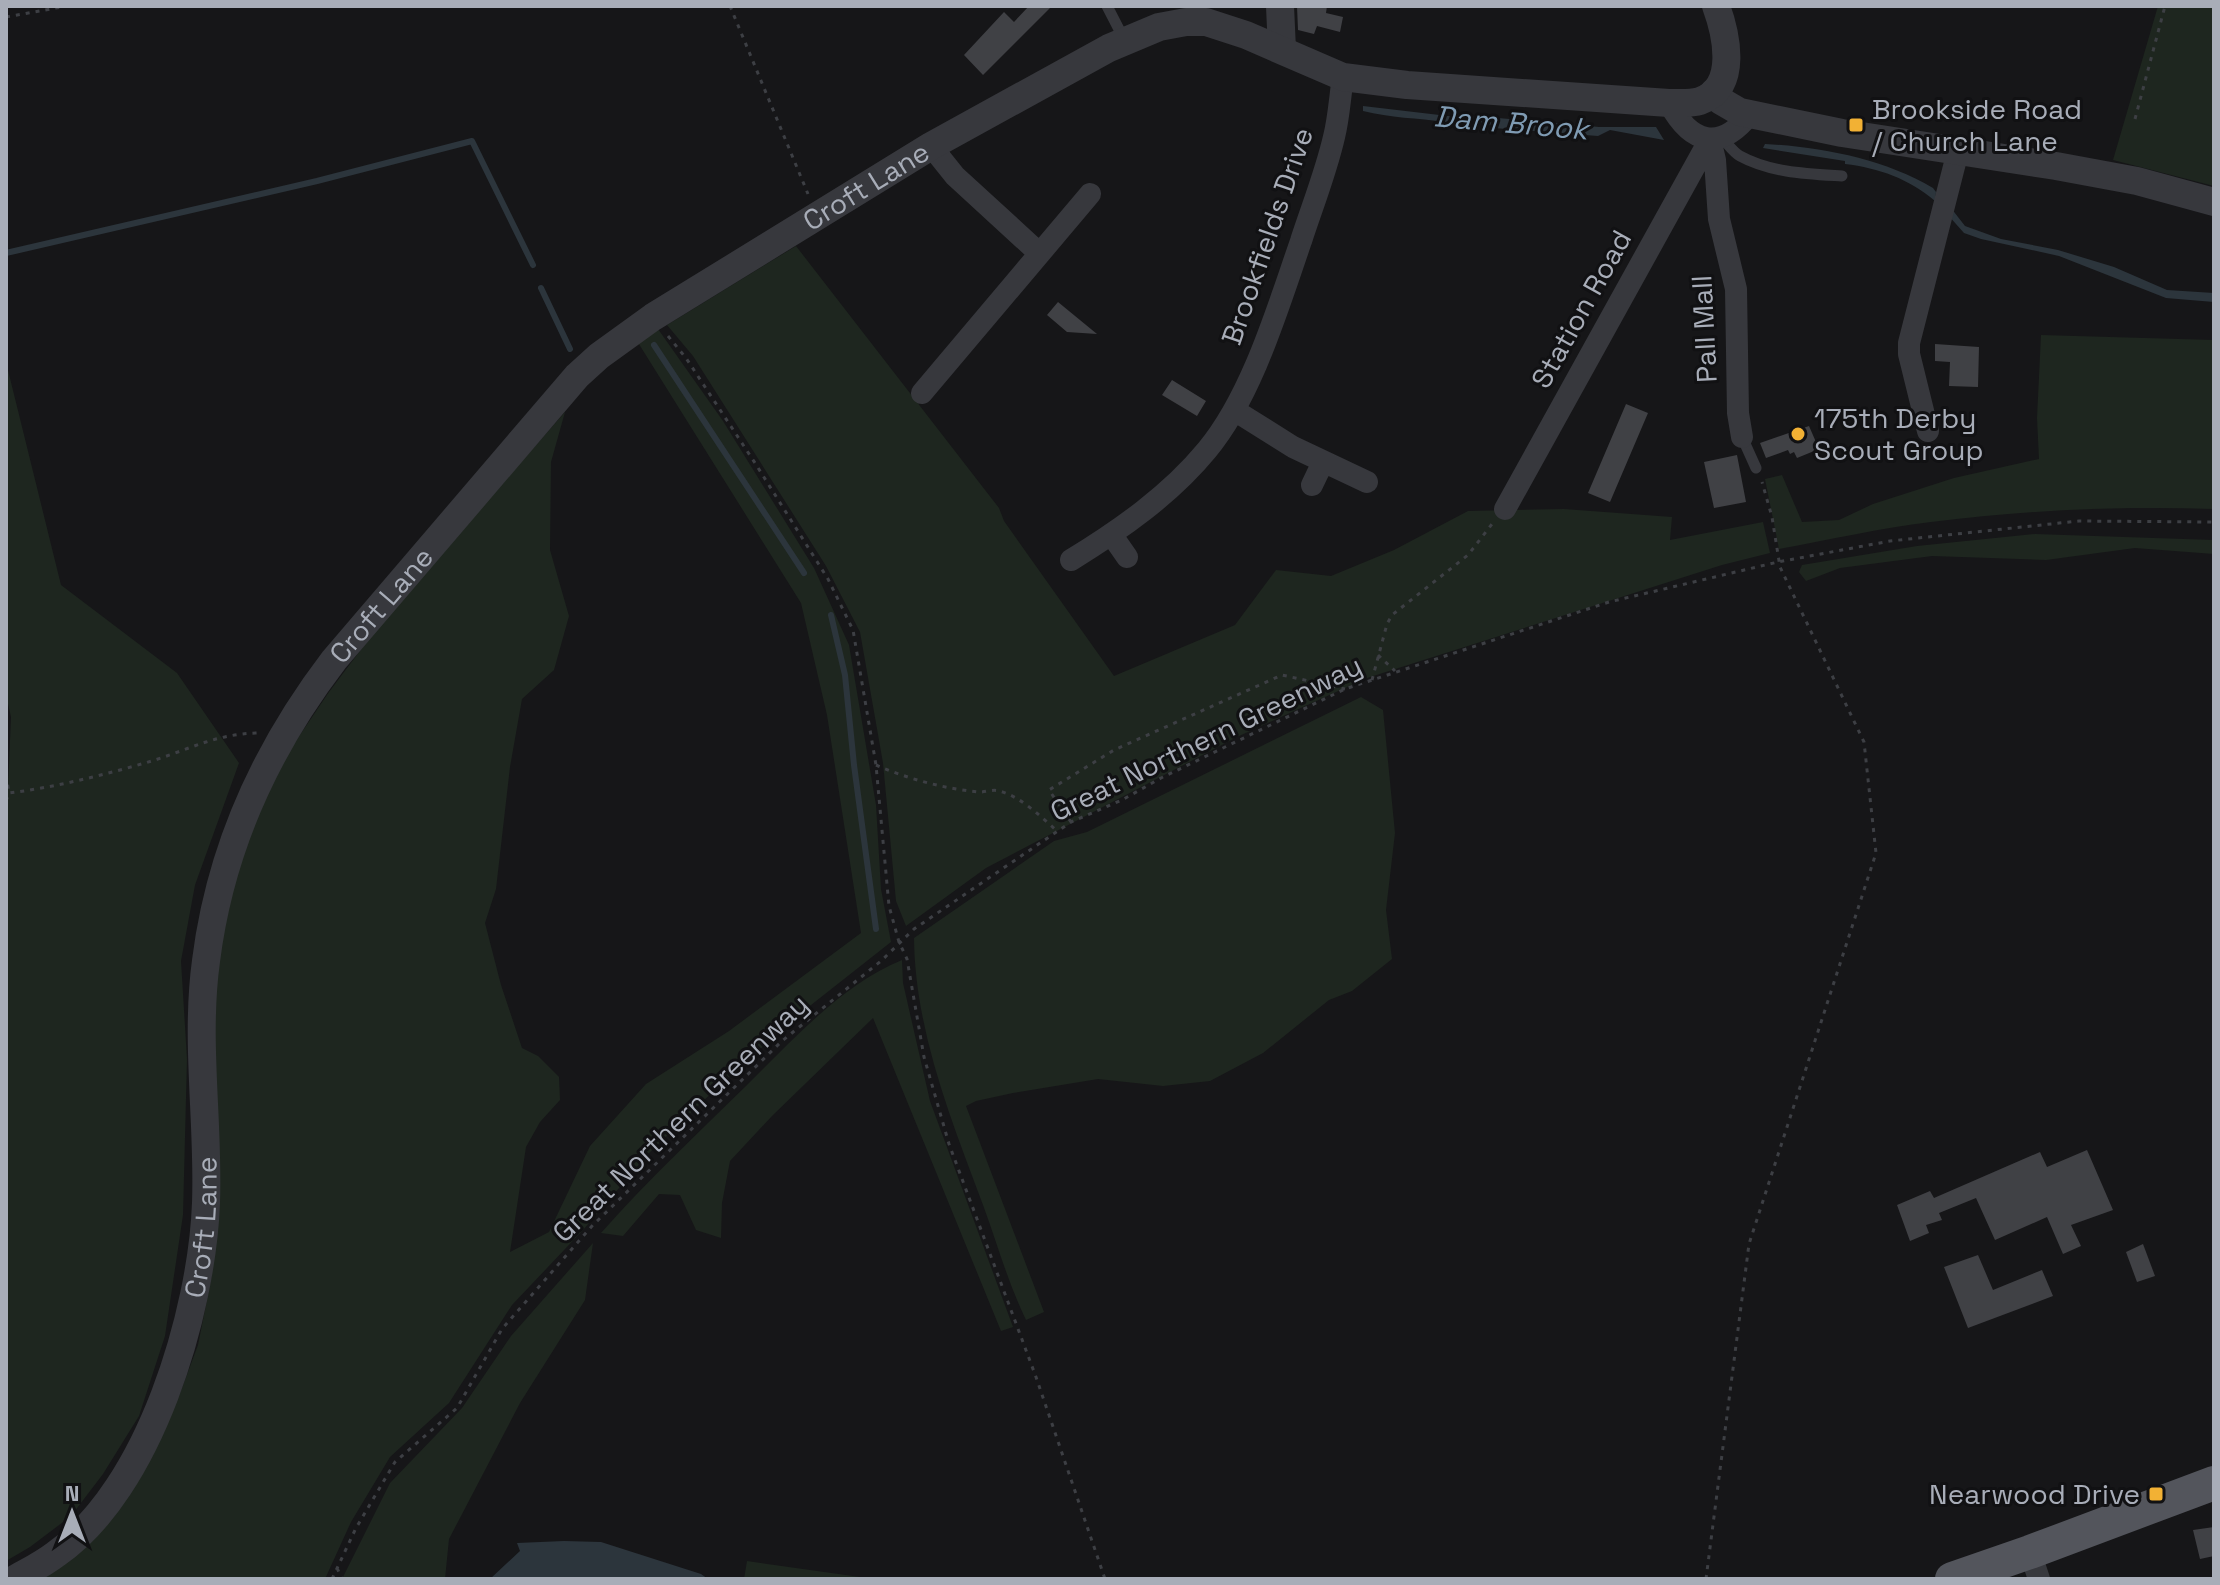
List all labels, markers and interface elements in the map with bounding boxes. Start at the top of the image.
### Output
place label: Brookside Road / Church Lane [1872,91,2082,159]
water label: Dam Brook [1432,96,1593,149]
marker: Brookside Road / Church Lane [1847,116,1865,134]
street label: Brookfields Drive [1213,123,1321,349]
street label: Croft Lane [796,133,936,238]
street label: Station Road [1523,224,1639,394]
street label: Pall Mall [1683,274,1725,384]
place label: 175th Derby Scout Group [1814,400,1983,468]
marker: 175th Derby Scout Group [1789,425,1807,443]
street label: Croft Lane [321,539,441,671]
street label: Great Northern Greenway [1044,647,1368,829]
street label: Great Northern Greenway [544,986,816,1250]
street label: Croft Lane [176,1156,224,1301]
north arrow [32,1473,112,1553]
place label: Nearwood Drive [1929,1476,2140,1512]
text: N [65,1479,79,1507]
marker: Nearwood Drive [2147,1485,2165,1503]

